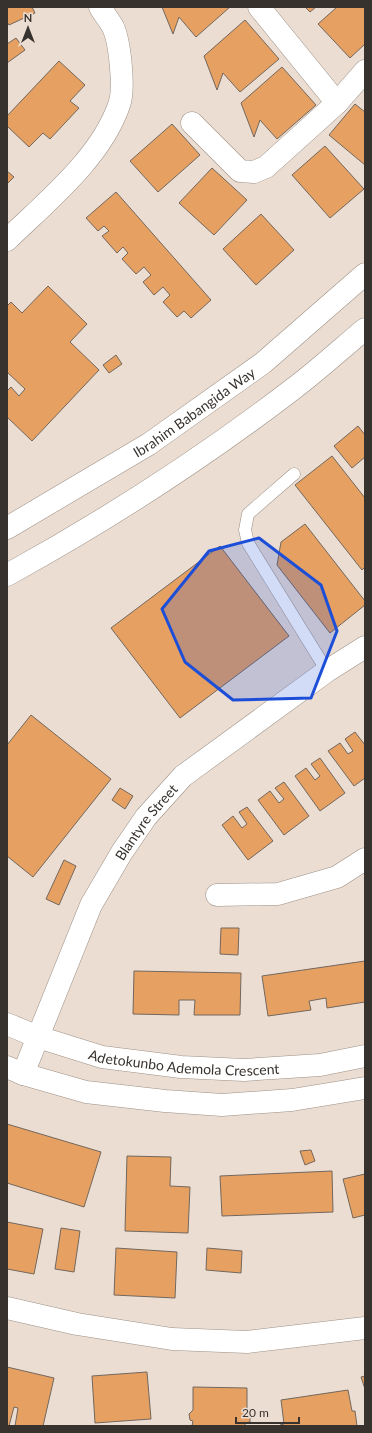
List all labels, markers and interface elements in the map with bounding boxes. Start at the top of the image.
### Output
north arrow [8,8,48,48]
text: N [24,11,32,24]
street label: Ibrahim Babangida Way [130,363,259,460]
street label: Blantyre Street [111,780,180,863]
street label: Adetokunbo Ademola Crescent [87,1045,280,1079]
scale bar [236,1399,299,1425]
text: 20 m [242,1405,269,1420]

